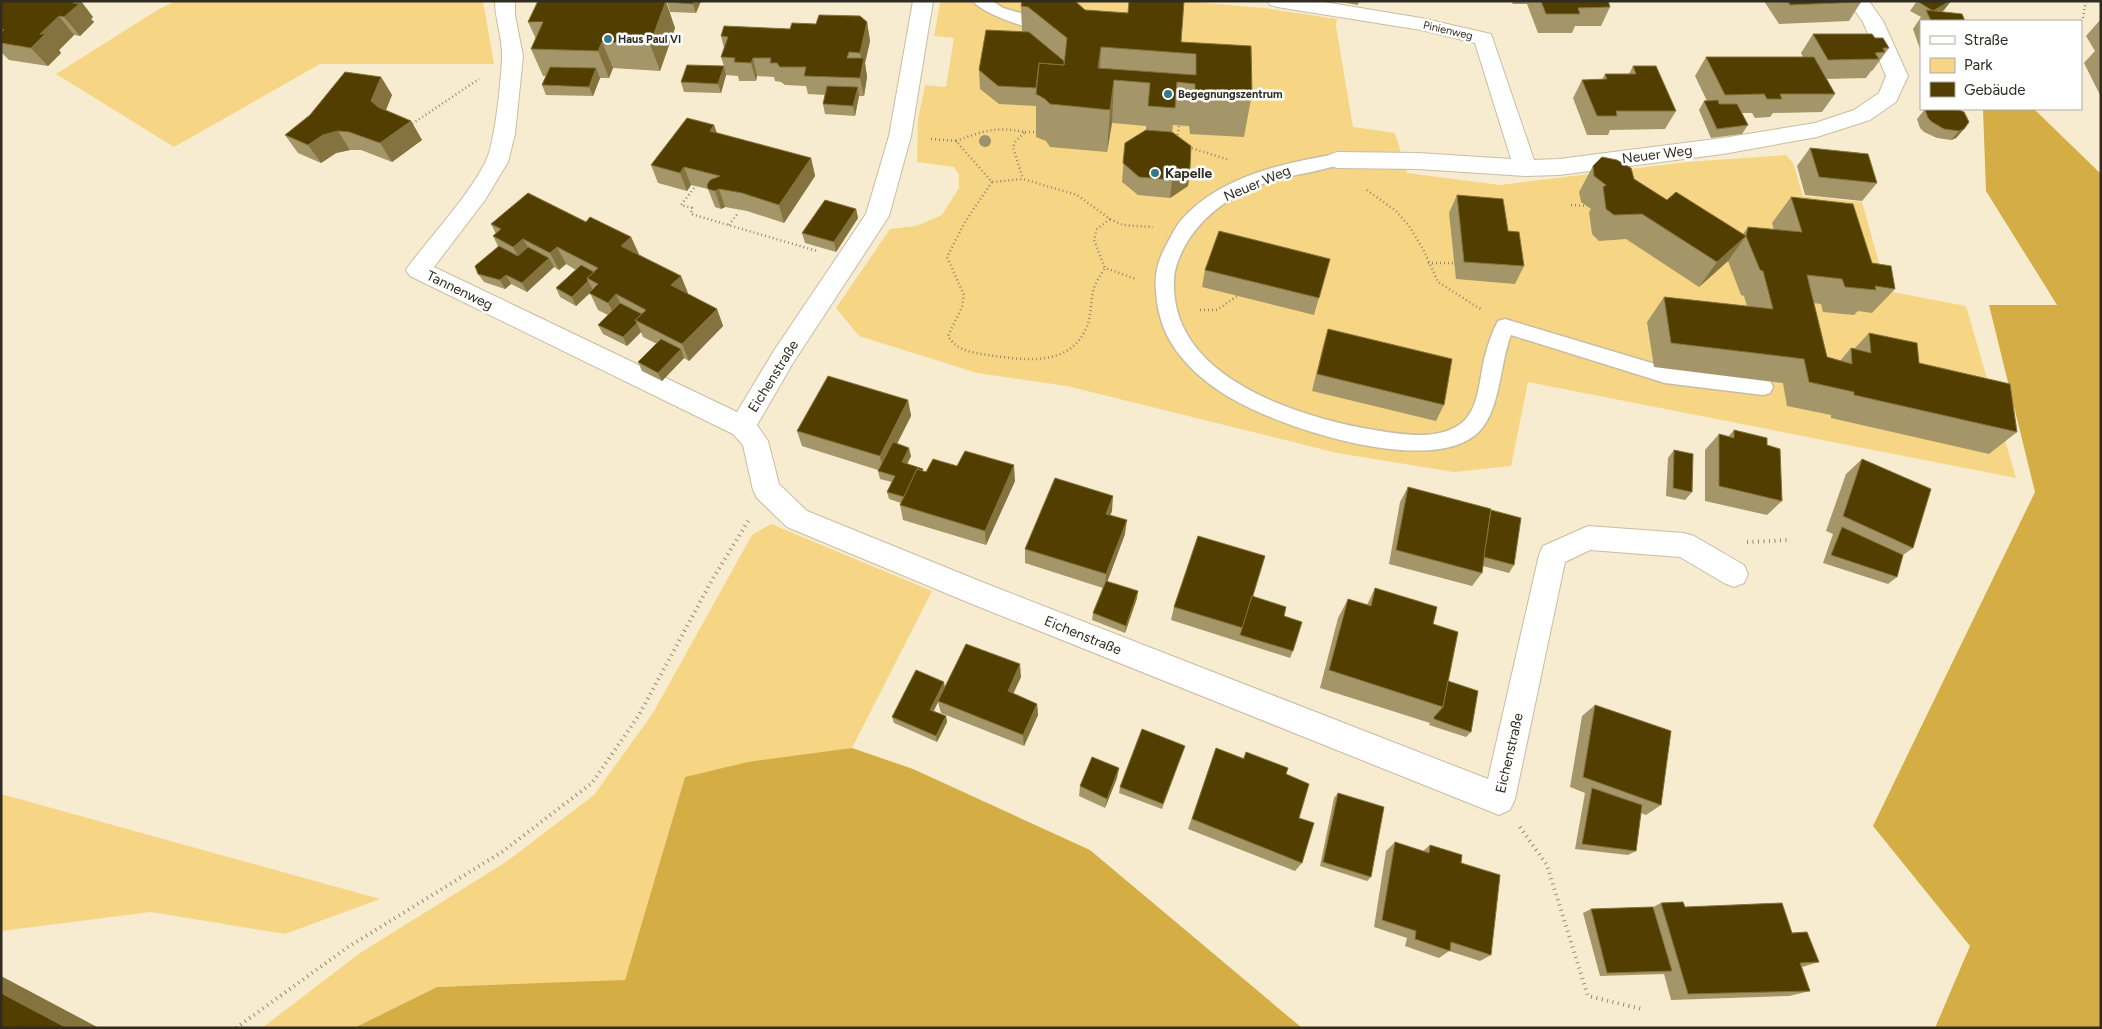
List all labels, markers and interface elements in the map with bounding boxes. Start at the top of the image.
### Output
street label: Pinienweg [1422,18,1474,43]
legend [1920,20,2082,110]
text: Straße [1964,31,2008,49]
marker: Haus Paul VI [602,33,614,45]
place label: Haus Paul VI [618,33,681,46]
text: Park [1964,56,1993,74]
text: Gebäude [1964,81,2025,99]
marker: Begegnungszentrum [1162,88,1174,100]
place label: Begegnungszentrum [1178,88,1283,101]
street label: Neuer Weg [1621,142,1693,167]
street label: Neuer Weg [1221,162,1293,205]
place label: Kapelle [1165,165,1212,182]
marker: Kapelle [1149,167,1161,179]
street label: Tannenweg [424,267,496,314]
street label: Eichenstraße [745,337,802,415]
street label: Eichenstraße [1042,612,1124,659]
street label: Eichenstraße [1492,711,1527,795]

